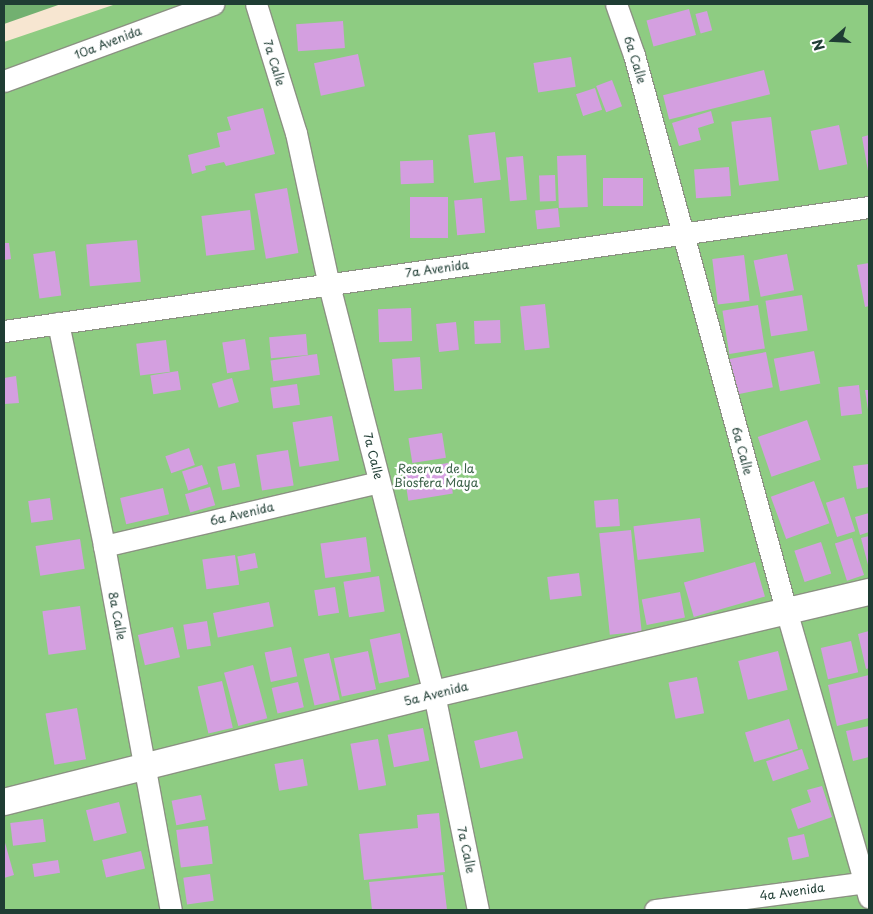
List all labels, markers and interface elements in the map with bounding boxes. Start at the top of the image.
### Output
north arrow [808,15,858,65]
street label: 10a Avenida [72,23,144,63]
street label: 6a Calle [621,34,649,86]
text: N [807,36,830,54]
street label: 7a Calle [260,39,288,87]
street label: 7a Avenida [405,257,469,281]
street label: 6a Calle [729,425,755,477]
street label: 7a Calle [360,432,386,480]
park label: Reserva de la Biosfera Maya [393,462,479,490]
street label: 6a Avenida [208,500,276,528]
street label: 8a Calle [105,591,129,641]
street label: 5a Avenida [403,679,469,709]
street label: 7a Calle [454,826,478,874]
street label: 4a Avenida [759,880,825,904]

